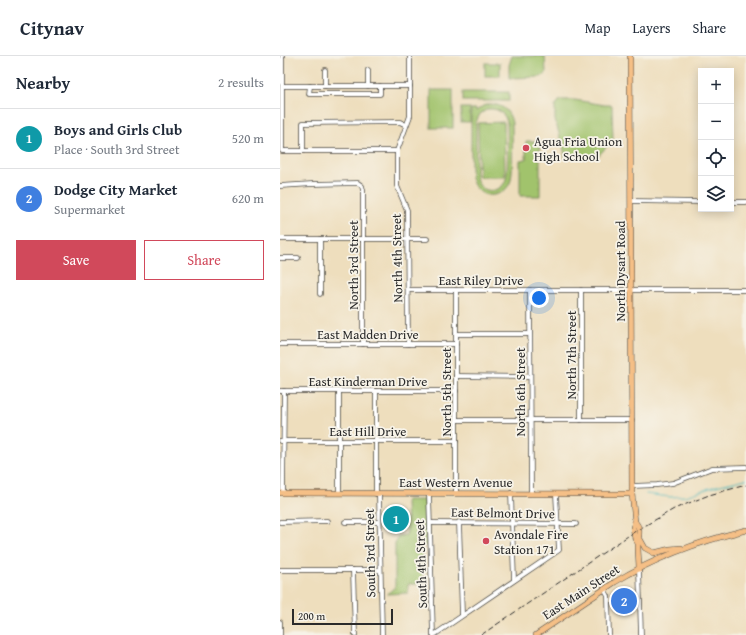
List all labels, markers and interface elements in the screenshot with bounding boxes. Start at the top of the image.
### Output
text: Citynav [20,14,84,42]
text: Map [585,18,611,38]
text: Layers [633,18,671,38]
text: Share [693,18,726,38]
map controls [698,68,734,212]
button: + [698,68,734,104]
text: Nearby [16,70,70,95]
text: 2 results [218,73,264,92]
button: − [698,104,734,140]
text: Boys and Girls Club [54,119,182,140]
text: 1 [26,129,32,148]
text: 520 m [232,129,264,148]
place label: Agua Fria Union High School [534,132,623,166]
text: Place · South 3rd Street [54,140,179,159]
button: locate [698,140,734,176]
marker: Agua Fria Union High School [521,143,531,153]
button: layers [698,176,734,212]
text: Dodge City Market [54,179,178,200]
text: 2 [26,189,32,208]
text: 620 m [232,189,264,208]
text: Supermarket [54,200,125,219]
street label: North 4th Street [387,213,407,303]
street label: North 3rd Street [344,220,363,310]
street label: North Dysart Road [611,220,630,321]
button: Save [16,240,136,280]
button: Share [144,240,264,280]
street label: East Riley Drive [439,271,523,290]
your location [529,288,549,308]
street label: North 7th Street [562,310,581,400]
street label: East Madden Drive [317,325,419,344]
street label: North 5th Street [437,347,456,437]
street label: North 6th Street [511,347,530,437]
street label: East Kinderman Drive [309,372,427,391]
street label: East Hill Drive [330,422,406,441]
street label: East Western Avenue [399,473,513,492]
street label: East Belmont Drive [451,503,555,523]
pin: 1 [383,504,409,534]
street label: South 3rd Street [360,508,380,598]
street label: South 4th Street [410,519,432,609]
place label: Avondale Fire Station 171 [494,525,568,559]
marker: Avondale Fire Station 171 [481,536,491,546]
street label: East Main Street [539,560,624,624]
pin: 2 [611,586,637,616]
scale bar [292,607,393,626]
text: 200 m [298,608,325,624]

